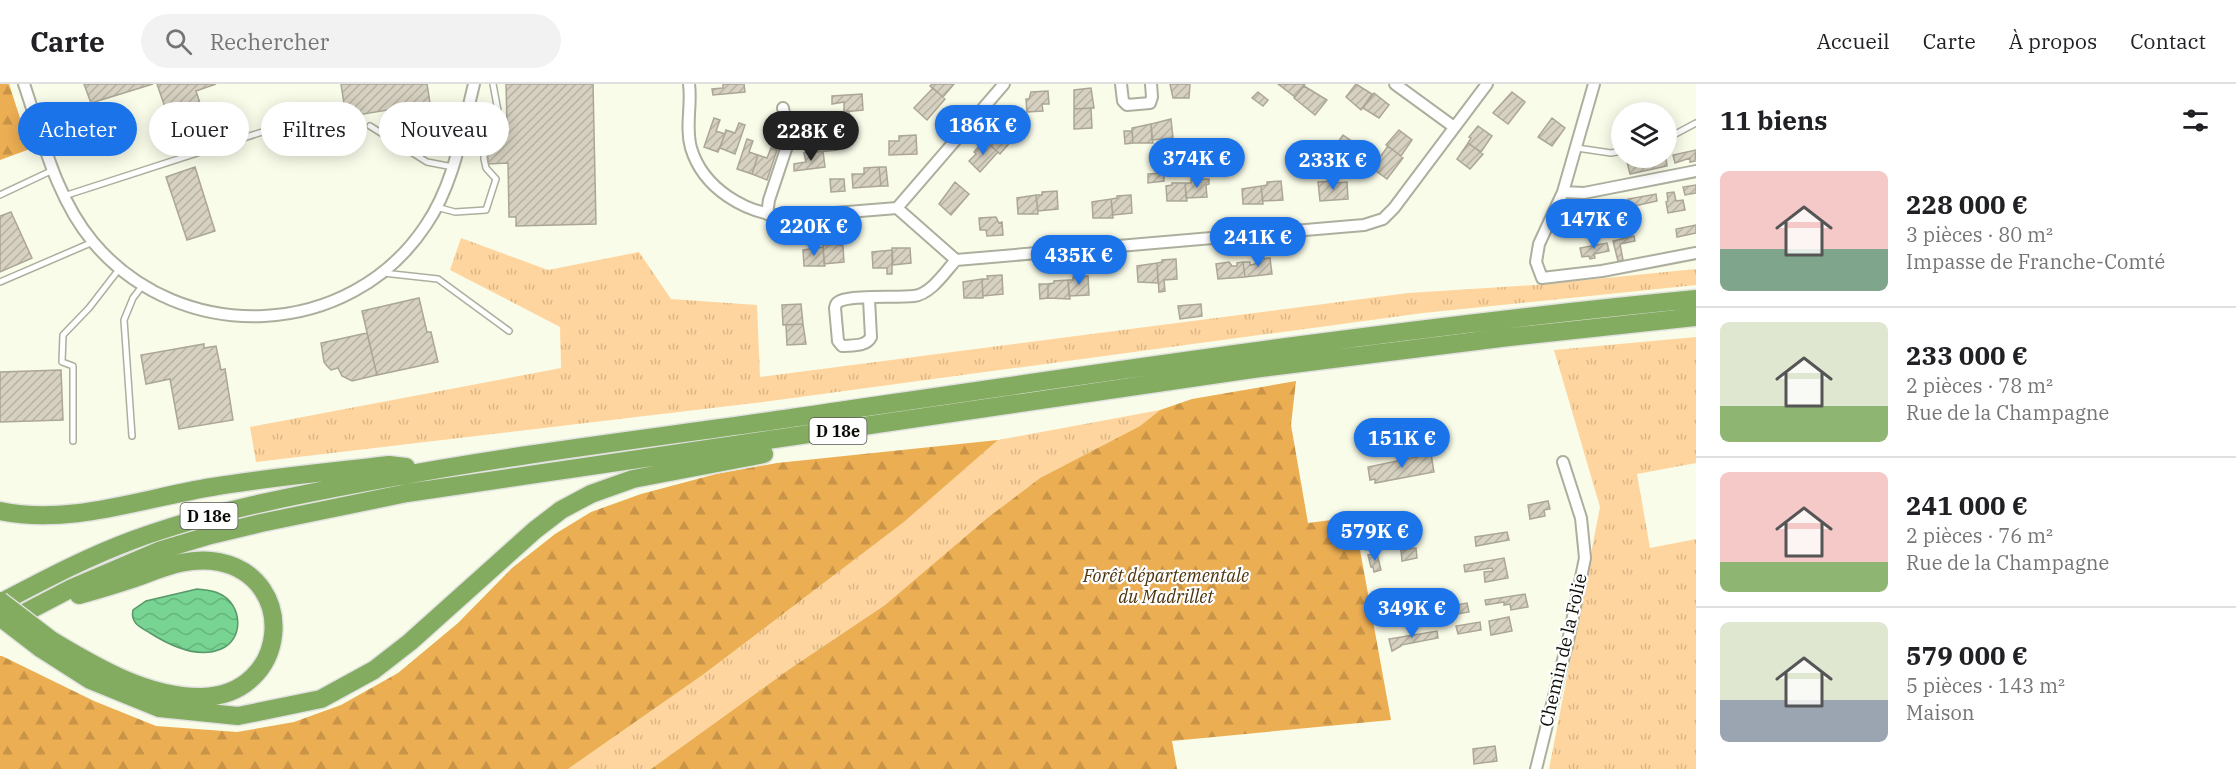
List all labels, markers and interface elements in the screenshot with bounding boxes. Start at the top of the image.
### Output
search box [141,14,561,68]
text: Carte [30,23,105,60]
icon: search [162,25,195,58]
text: Rechercher [210,27,329,56]
text: Accueil [1817,27,1890,55]
text: Carte [1923,27,1976,55]
text: À propos [2009,27,2097,55]
text: Contact [2130,27,2206,55]
chip: Acheter [18,102,137,156]
chip: Louer [149,102,249,156]
chip: Filtres [261,102,367,156]
chip: Nouveau [379,102,509,156]
map controls [1611,102,1677,168]
button: layers [1611,102,1677,168]
text: 11 biens [1720,103,1827,137]
icon: filters [2179,104,2212,137]
pin: 186K € [934,105,1032,156]
pin: 228K € [762,111,860,162]
text: 186K € [949,111,1017,138]
text: 228K € [777,117,845,144]
pin: 374K € [1148,138,1246,189]
pin: 233K € [1284,140,1382,191]
text: 374K € [1163,144,1231,171]
text: 233K € [1299,146,1367,173]
text: 228 000 € [1906,187,2028,221]
icon: home [1768,195,1840,267]
pin: 147K € [1545,199,1643,250]
text: 147K € [1560,205,1628,232]
pin: 220K € [765,206,863,257]
text: 220K € [780,212,848,239]
pin: 241K € [1209,217,1307,268]
text: 3 pièces · 80 m² [1906,221,2053,248]
text: 241K € [1224,223,1292,250]
pin: 435K € [1030,235,1128,286]
text: 435K € [1045,241,1113,268]
text: Impasse de Franche-Comté [1906,248,2165,275]
text: 233 000 € [1906,338,2028,372]
icon: home [1768,346,1840,418]
text: 2 pièces · 78 m² [1906,372,2053,399]
text: Rue de la Champagne [1906,399,2109,426]
road number: D 18e [810,418,866,444]
pin: 151K € [1353,418,1451,469]
text: 151K € [1368,424,1436,451]
text: 241 000 € [1906,488,2028,522]
icon: home [1768,496,1840,568]
road number: D 18e [180,503,238,529]
pin: 579K € [1326,511,1424,562]
text: 579K € [1341,517,1409,544]
text: 2 pièces · 76 m² [1906,522,2053,549]
text: Rue de la Champagne [1906,549,2109,576]
park label: Forêt départementale du Madrillet [1082,564,1249,608]
street label: Chemin de la Folie [1534,571,1592,729]
pin: 349K € [1363,588,1461,639]
text: 349K € [1378,594,1446,621]
text: 579 000 € [1906,638,2028,672]
icon: home [1768,646,1840,718]
text: 5 pièces · 143 m² [1906,672,2065,699]
text: Maison [1906,699,1974,726]

